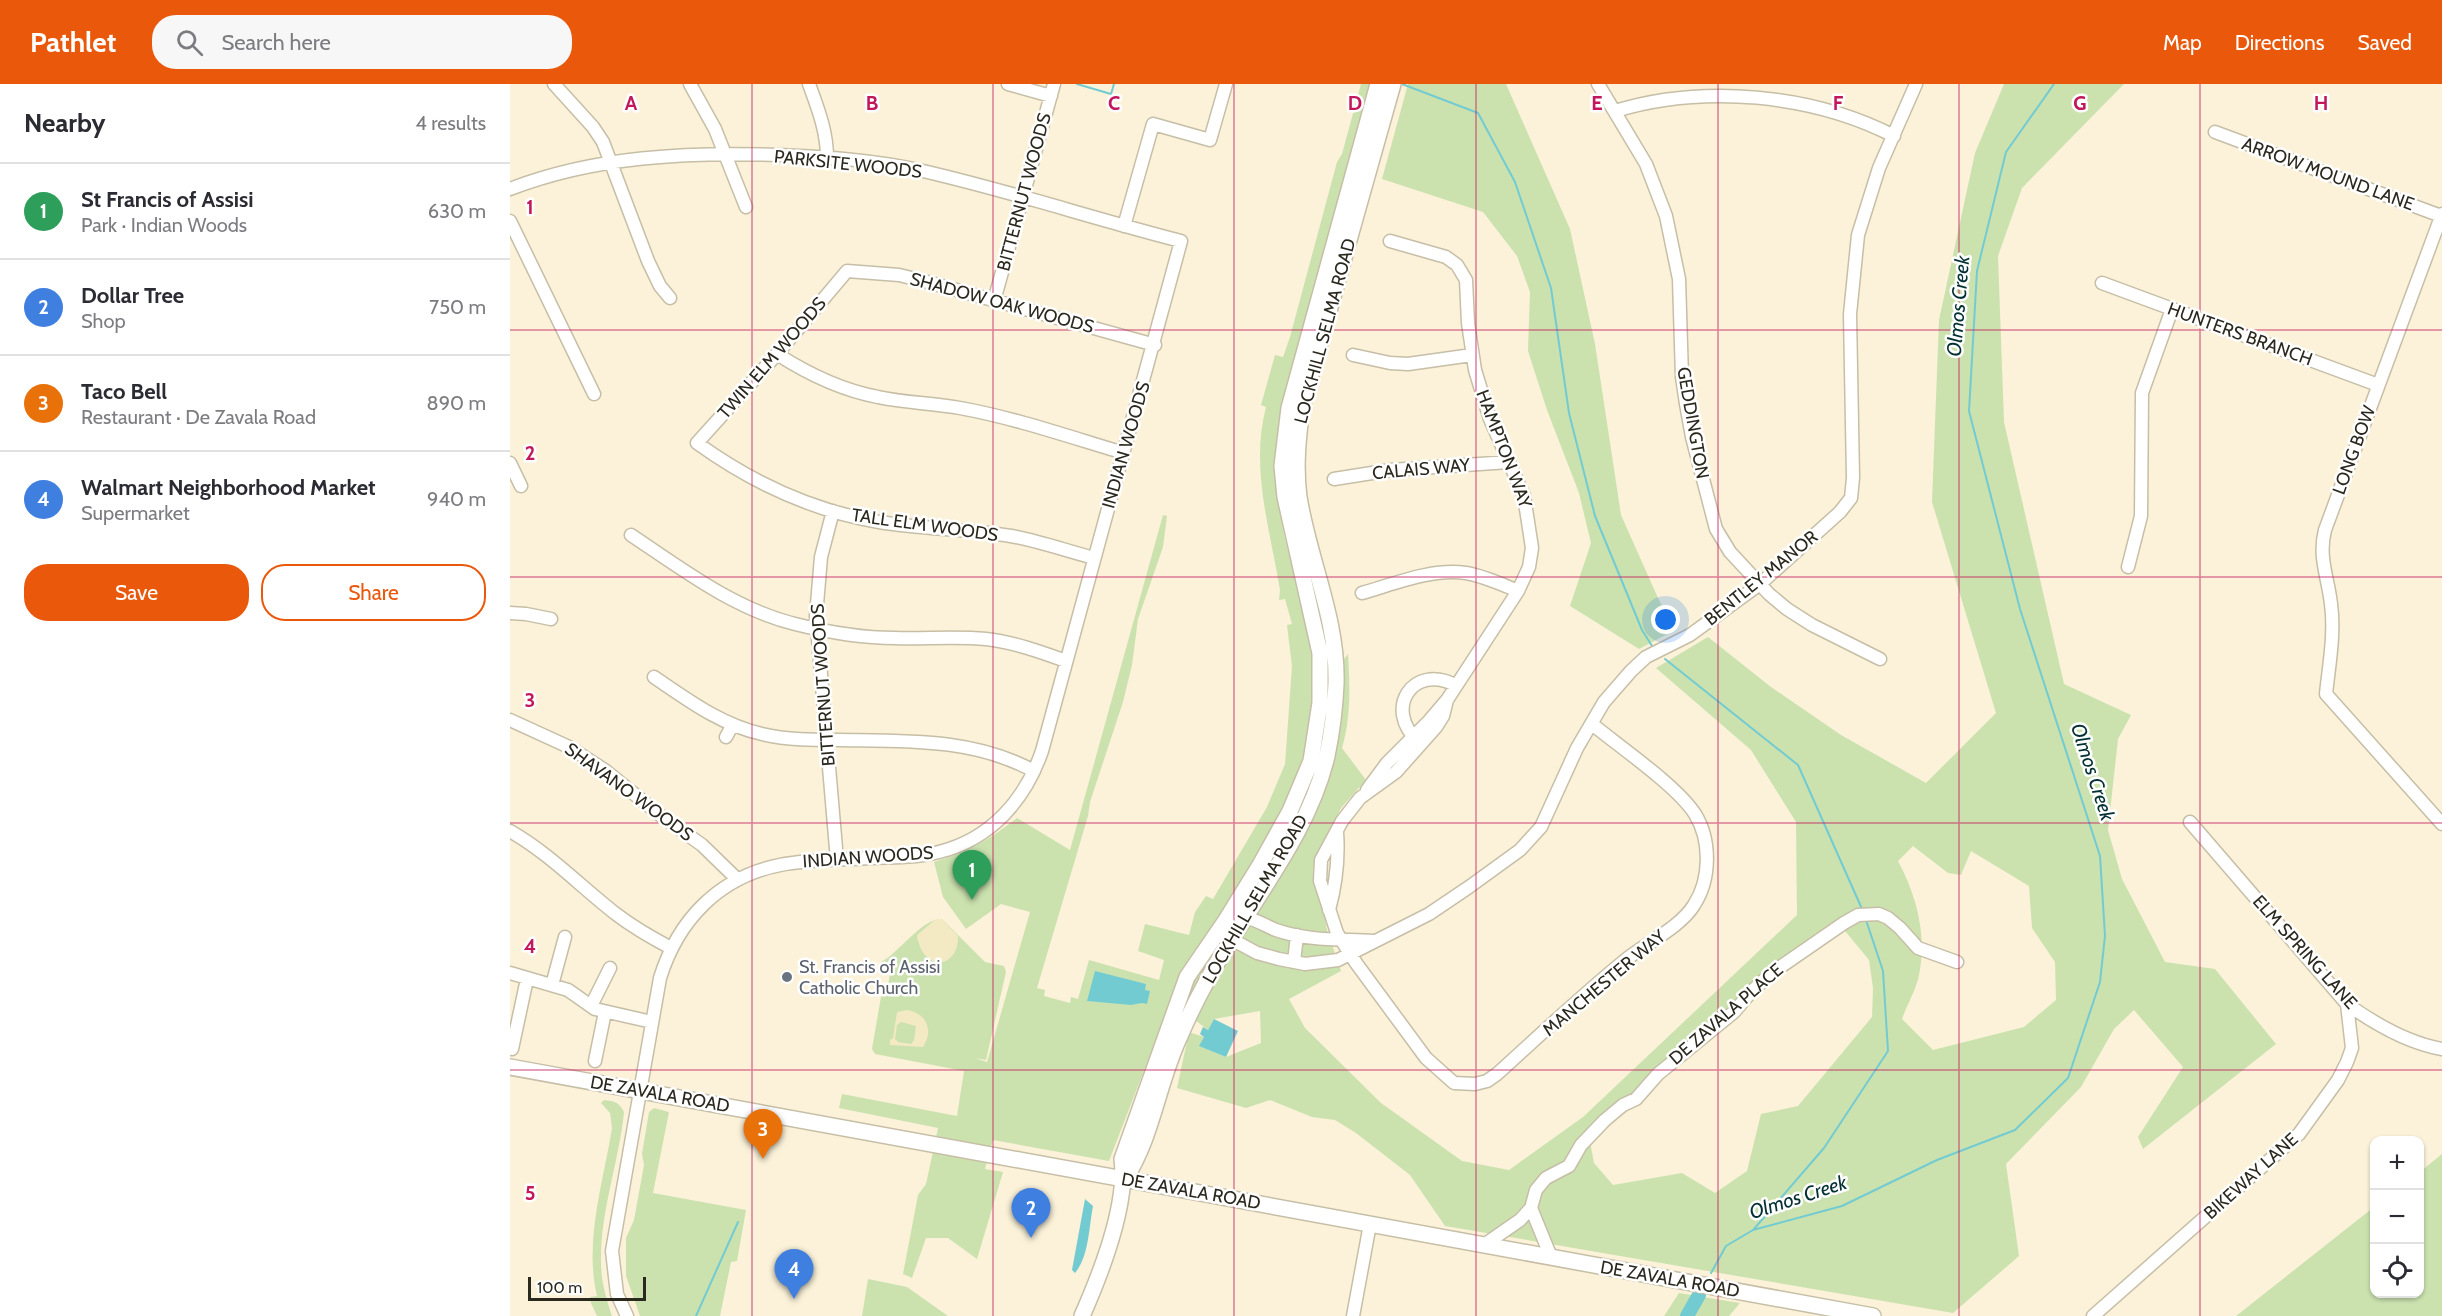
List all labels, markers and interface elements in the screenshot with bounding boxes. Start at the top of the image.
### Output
search box [152,15,572,69]
text: Pathlet [30,25,116,59]
icon: search [173,26,206,59]
text: Search here [221,29,331,56]
text: Map [2163,30,2202,55]
text: Directions [2235,30,2324,55]
text: Saved [2357,30,2412,55]
text: A [625,91,638,115]
text: B [866,91,878,115]
text: C [1108,91,1120,115]
text: D [1348,91,1362,115]
text: E [1591,91,1603,115]
text: F [1833,91,1844,115]
text: G [2073,91,2087,115]
text: H [2314,91,2328,115]
text: Nearby [24,107,105,139]
street label: BITTERNUT WOODS [992,110,1056,274]
text: 4 results [415,111,486,135]
street label: ARROW MOUND LANE [2239,133,2417,215]
street label: PARKSITE WOODS [773,145,923,183]
text: St Francis of Assisi [81,186,254,213]
text: 1 [526,195,534,219]
text: 1 [40,199,47,223]
text: 630 m [428,199,486,223]
text: Park · Indian Woods [81,213,247,237]
street label: LOCKHILL SELMA ROAD [1290,236,1360,426]
water label: Olmos Creek [1942,253,1974,357]
street label: SHADOW OAK WOODS [908,268,1096,338]
text: Dollar Tree [81,282,184,309]
street label: TWIN ELM WOODS [713,293,831,423]
text: 2 [38,295,49,319]
text: 750 m [429,295,486,319]
street label: HUNTERS BRANCH [2165,298,2315,370]
text: Shop [81,309,126,333]
street label: GEDDINGTON [1672,365,1714,481]
text: Taco Bell [81,378,167,405]
street label: INDIAN WOODS [1097,379,1155,511]
street label: HAMPTON WAY [1471,387,1537,512]
text: 3 [38,391,49,415]
text: 890 m [427,391,486,415]
street label: LONG BOW [2328,403,2380,497]
text: Restaurant · De Zavala Road [81,405,316,429]
text: 2 [525,441,535,465]
street label: CALAIS WAY [1371,454,1472,484]
text: Walmart Neighborhood Market [81,474,376,501]
text: 4 [37,487,50,511]
text: 940 m [427,487,486,511]
text: Supermarket [81,501,190,525]
street label: TALL ELM WOODS [850,504,1000,546]
street label: BENTLEY MANOR [1700,526,1822,630]
button: Save [24,564,249,621]
button: Share [261,564,486,621]
street label: BITTERNUT WOODS [806,603,840,767]
your location [1651,605,1680,634]
text: 3 [525,688,535,712]
water label: Olmos Creek [2066,720,2120,825]
street label: SHAVANO WOODS [560,738,698,846]
street label: LOCKHILL SELMA ROAD [1198,811,1312,987]
street label: INDIAN WOODS [802,841,934,873]
pin: 1 [952,850,992,900]
street label: ELM SPRING LANE [2248,891,2362,1013]
street label: MANCHESTER WAY [1538,925,1671,1041]
text: 4 [524,934,536,958]
place label: St. Francis of Assisi Catholic Church [799,956,940,999]
street label: DE ZAVALA PLACE [1665,959,1787,1069]
marker: St. Francis of Assisi Catholic Church [780,970,794,984]
street label: DE ZAVALA ROAD [589,1071,731,1117]
pin: 3 [744,1110,782,1159]
street label: BIKEWAY LANE [2199,1128,2303,1224]
map controls [2370,1136,2424,1298]
button: + [2370,1136,2424,1190]
street label: DE ZAVALA ROAD [1120,1168,1262,1214]
water label: Olmos Creek [1746,1170,1851,1224]
text: 5 [525,1181,535,1205]
pin: 2 [1012,1188,1050,1238]
button: − [2370,1190,2424,1244]
button: locate [2370,1244,2424,1298]
pin: 4 [774,1250,814,1299]
street label: DE ZAVALA ROAD [1599,1256,1741,1302]
scale bar [528,1274,646,1302]
text: 100 m [537,1278,582,1297]

